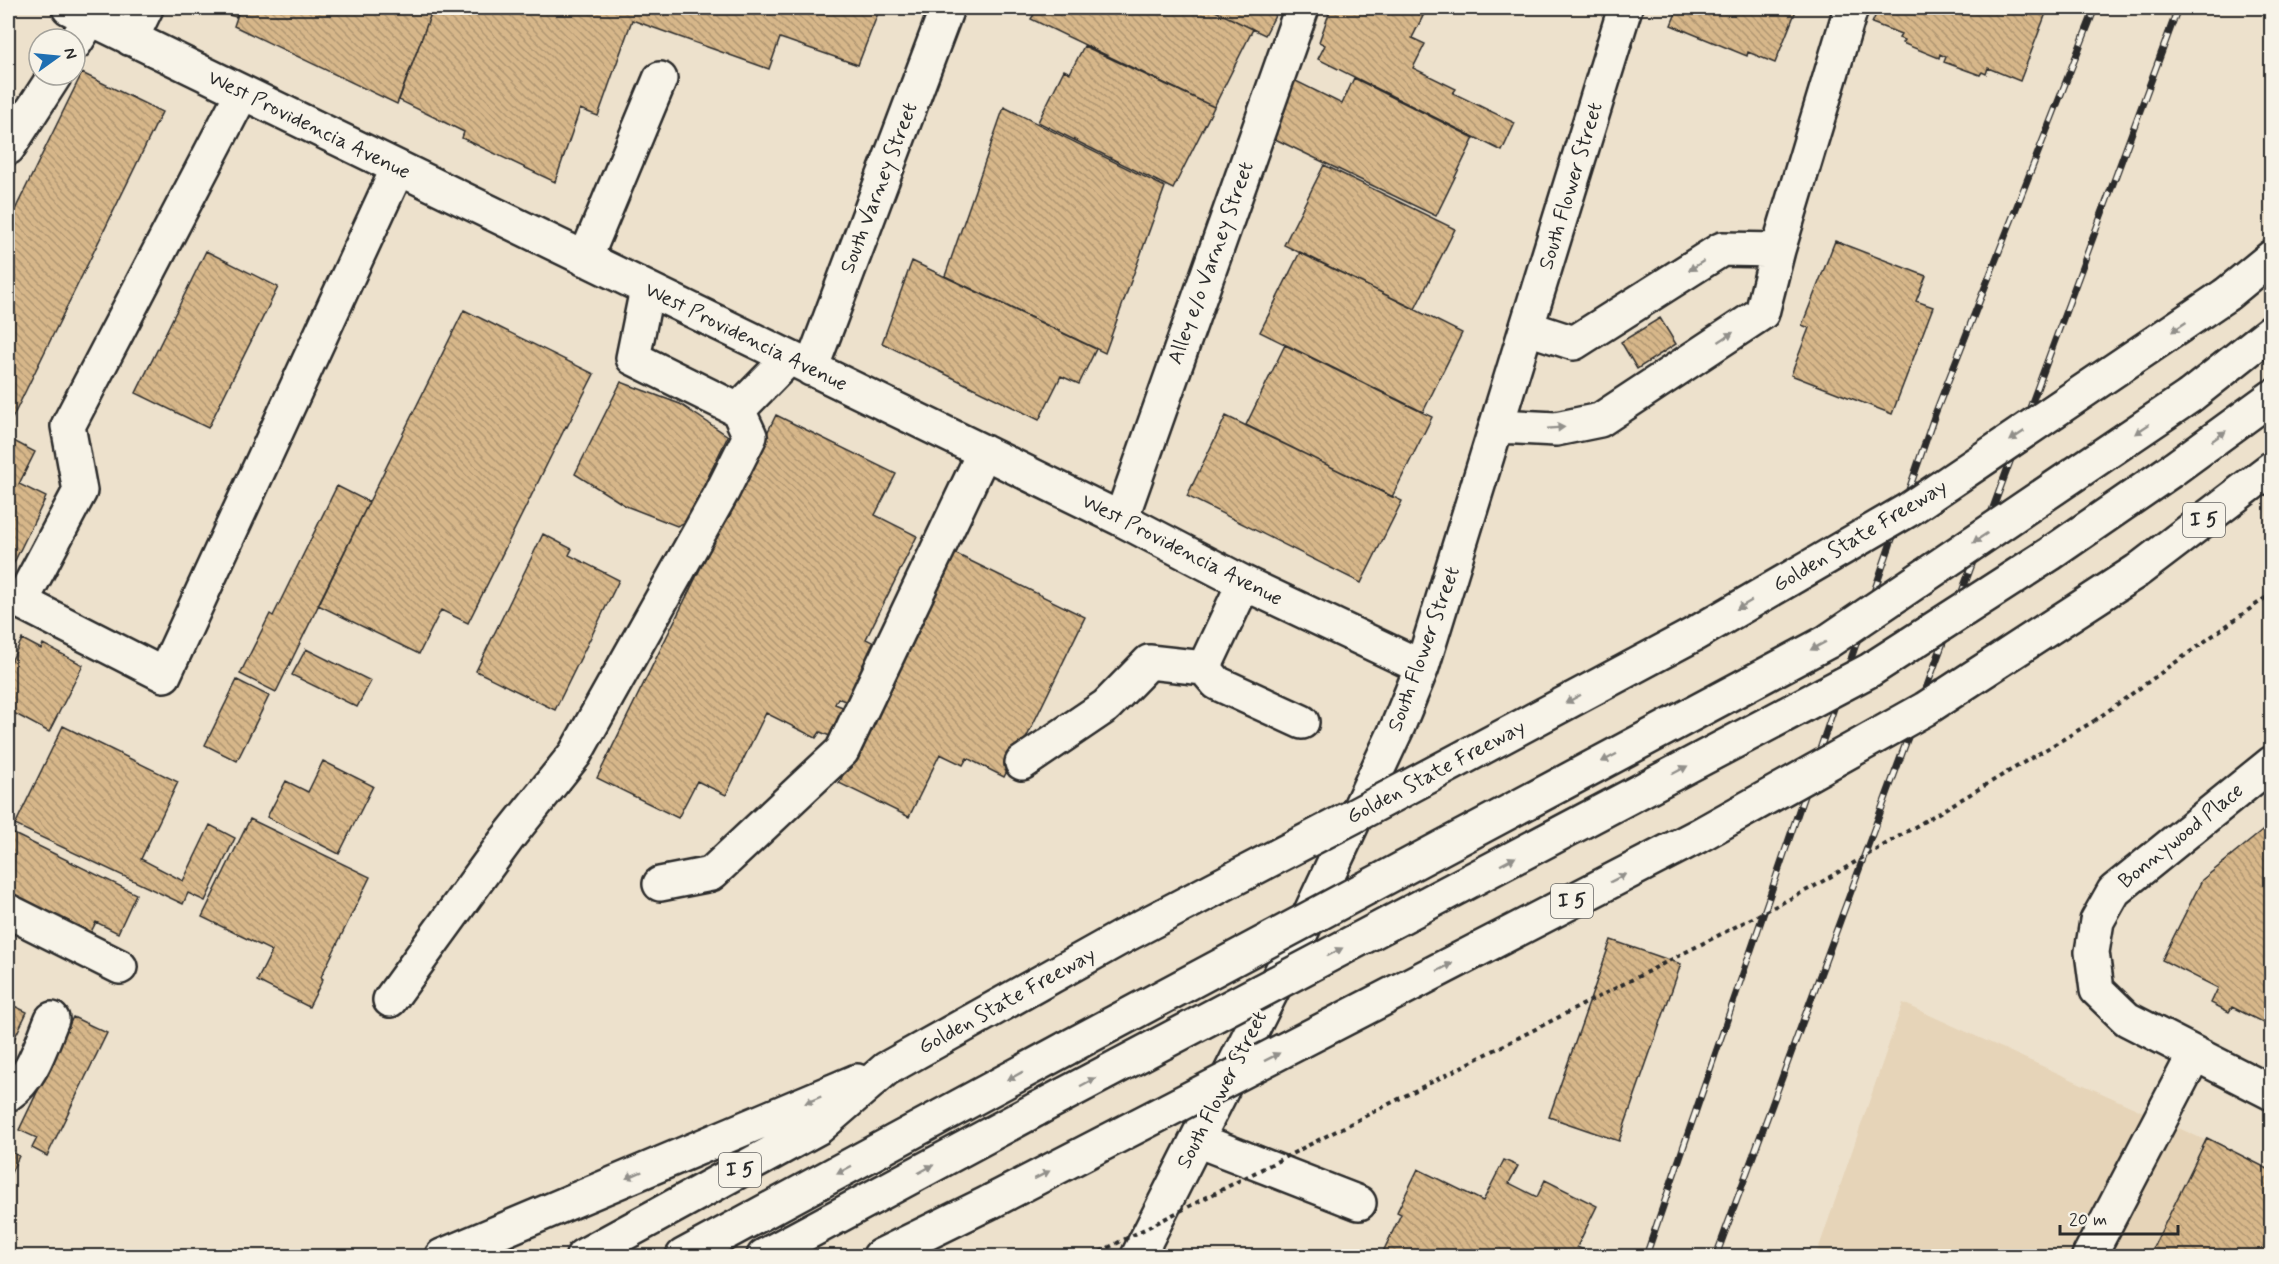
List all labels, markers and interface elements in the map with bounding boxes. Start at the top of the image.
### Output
north arrow [27,27,87,87]
text: N [59,46,82,61]
street label: West Providencia Avenue [203,64,415,186]
street label: South Varney Street [834,98,925,277]
street label: South Flower Street [1532,99,1610,273]
street label: Alley e/o Varney Street [1161,158,1261,368]
one-way arrow [1688,260,1705,271]
street label: West Providencia Avenue [640,276,852,398]
one-way arrow [2171,321,2187,333]
one-way arrow [1717,331,1733,343]
one-way arrow [1547,423,1566,433]
one-way arrow [2133,423,2150,434]
one-way arrow [2009,430,2025,441]
one-way arrow [2211,430,2227,442]
street label: Golden State Freeway [1768,473,1952,599]
street label: West Providencia Avenue [1077,487,1287,613]
road number: I 5 [2183,503,2225,537]
one-way arrow [1972,532,1988,543]
street label: South Flower Street [1381,563,1467,735]
one-way arrow [1736,600,1752,611]
one-way arrow [1809,641,1826,651]
one-way arrow [1565,694,1582,704]
street label: Golden State Freeway [1342,713,1530,831]
one-way arrow [1600,753,1617,763]
one-way arrow [1672,765,1689,775]
street label: Bonnywood Place [2113,777,2249,895]
one-way arrow [1499,856,1516,866]
one-way arrow [1610,873,1627,882]
road number: I 5 [1551,884,1593,918]
street label: Golden State Freeway [913,941,1101,1061]
one-way arrow [1326,947,1344,957]
one-way arrow [1437,962,1454,972]
street label: South Flower Street [1170,1006,1274,1174]
one-way arrow [1263,1052,1280,1061]
one-way arrow [1007,1071,1024,1081]
one-way arrow [1080,1077,1097,1087]
one-way arrow [805,1095,822,1104]
road number: I 5 [719,1153,761,1187]
one-way arrow [918,1164,935,1174]
one-way arrow [836,1165,853,1175]
one-way arrow [1034,1170,1051,1180]
one-way arrow [625,1171,642,1180]
scale bar [2060,1198,2178,1236]
text: 20 m [2069,1208,2107,1232]

